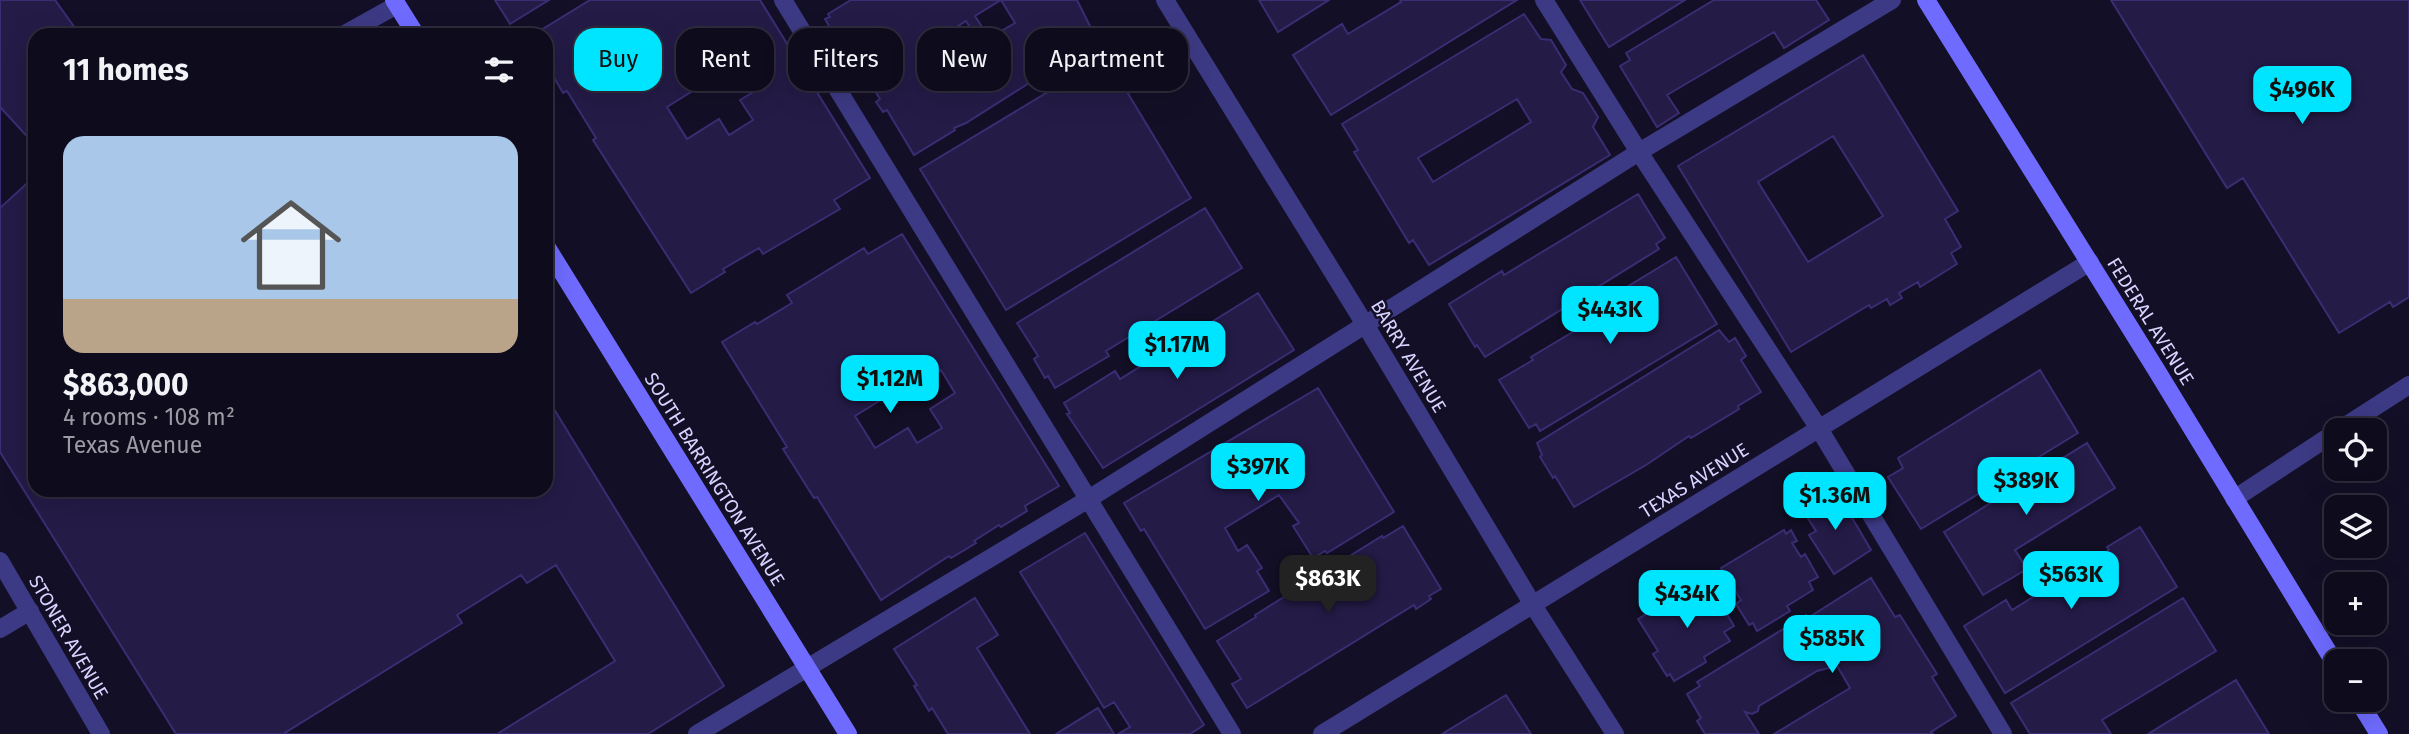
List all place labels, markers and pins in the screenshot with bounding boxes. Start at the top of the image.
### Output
pin: $496K [2253,66,2351,126]
pin: $443K [1561,286,1659,346]
pin: $1.17M [1120,322,1234,381]
pin: $1.12M [833,356,947,415]
pin: $397K [1209,444,1307,503]
pin: $389K [1977,458,2075,517]
pin: $1.36M [1778,472,1892,532]
pin: $563K [2022,552,2120,611]
pin: $863K [1279,556,1377,615]
pin: $434K [1638,570,1736,630]
pin: $585K [1783,616,1881,675]

